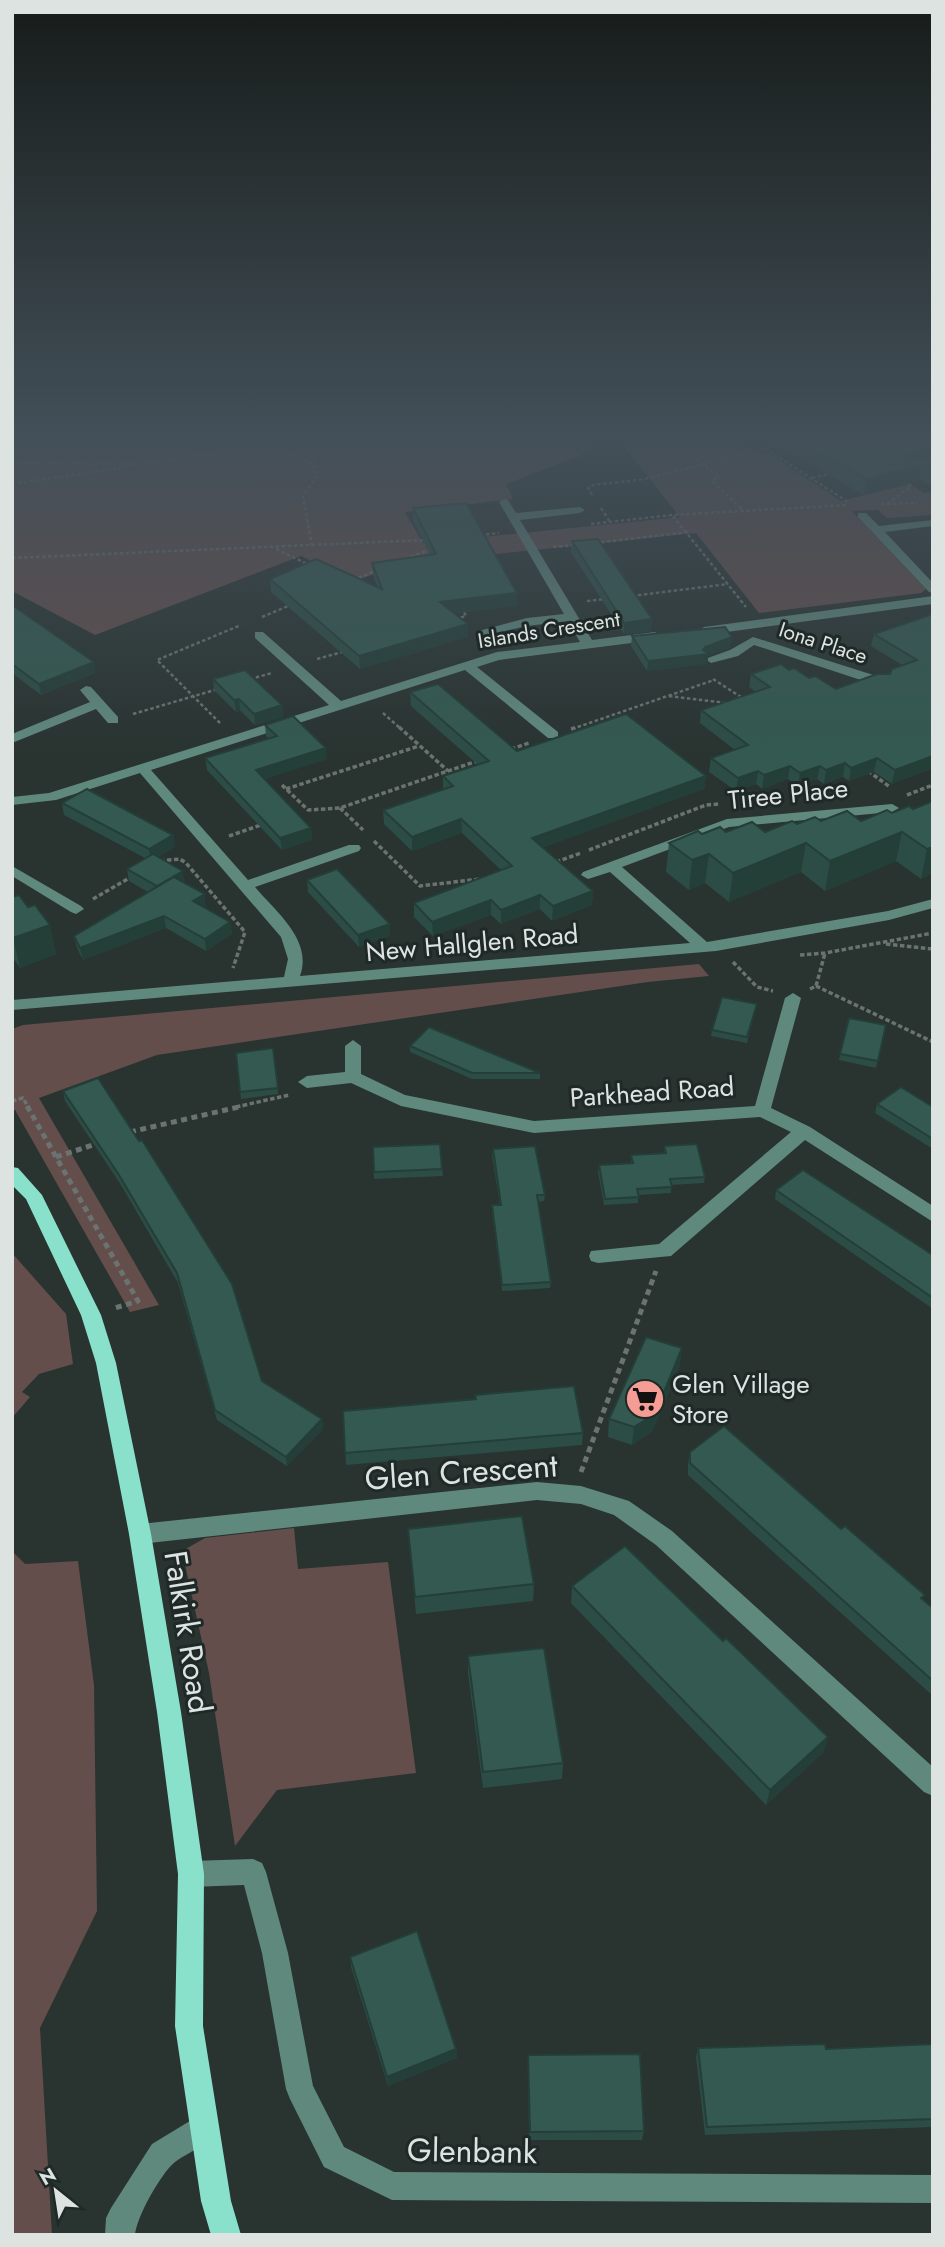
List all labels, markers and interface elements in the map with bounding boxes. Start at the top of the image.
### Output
street label: Islands Crescent [476,604,622,656]
street label: Iona Place [775,615,871,671]
street label: Tiree Place [726,769,850,819]
street label: New Hallglen Road [364,915,580,971]
street label: Parkhead Road [569,1067,735,1117]
place label: Glen Village Store [672,1365,810,1433]
supermarket icon: Glen Village Store [624,1378,666,1420]
street label: Glen Crescent [363,1442,559,1502]
street label: Falkirk Road [152,1547,224,1717]
street label: Glenbank [407,2127,538,2175]
north arrow [21,2156,91,2226]
text: N [34,2161,61,2192]

